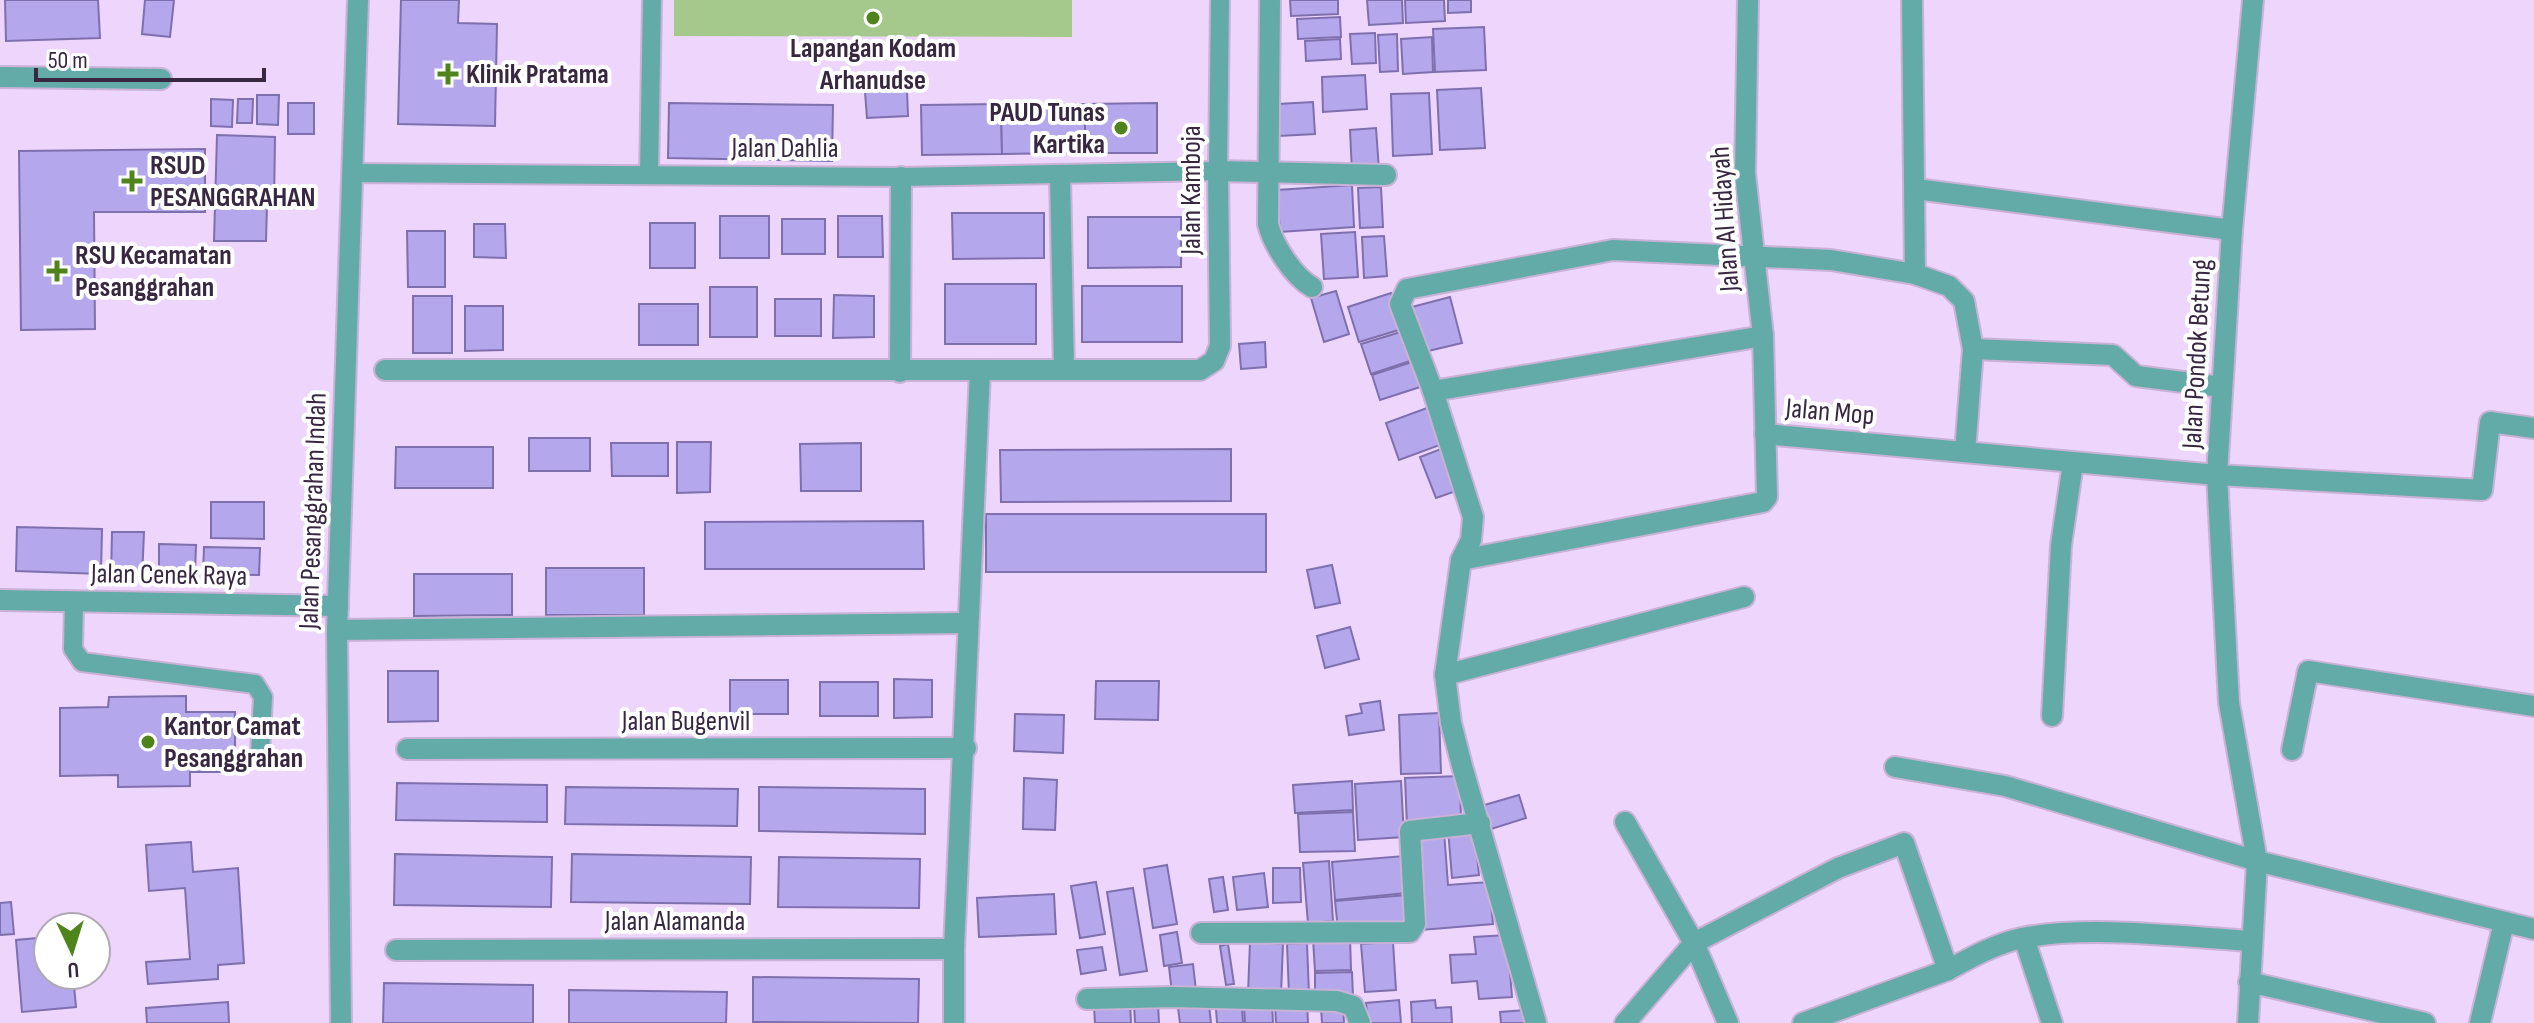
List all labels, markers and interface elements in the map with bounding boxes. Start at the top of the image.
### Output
marker: Lapangan Kodam Arhanudse [864,9,882,27]
scale bar [36,32,264,82]
place label: Lapangan Kodam Arhanudse [790,32,956,97]
text: 50 m [48,46,88,75]
place label: Klinik Pratama [466,58,609,91]
marker: Klinik Pratama [437,63,459,85]
place label: PAUD Tunas Kartika [989,96,1105,161]
marker: PAUD Tunas Kartika [1112,119,1130,137]
street label: Jalan Kamboja [1175,125,1208,256]
street label: Jalan Dahlia [730,132,839,165]
street label: Jalan Al Hidayah [1703,145,1747,294]
place label: RSUD PESANGGRAHAN [150,149,316,214]
marker: RSUD PESANGGRAHAN [121,170,143,192]
place label: RSU Kecamatan Pesanggrahan [75,239,232,304]
street label: Jalan Pondok Betung [2176,258,2218,451]
marker: RSU Kecamatan Pesanggrahan [46,260,68,282]
street label: Jalan Pesanggrahan Indah [292,392,334,631]
street label: Jalan Mop [1783,392,1876,432]
street label: Jalan Cenek Raya [90,557,247,593]
street label: Jalan Bugenvil [621,705,750,738]
place label: Kantor Camat Pesanggrahan [164,710,303,775]
marker: Kantor Camat Pesanggrahan [139,733,157,751]
street label: Jalan Alamanda [604,905,745,938]
north arrow [32,911,112,991]
text: U [67,956,80,983]

